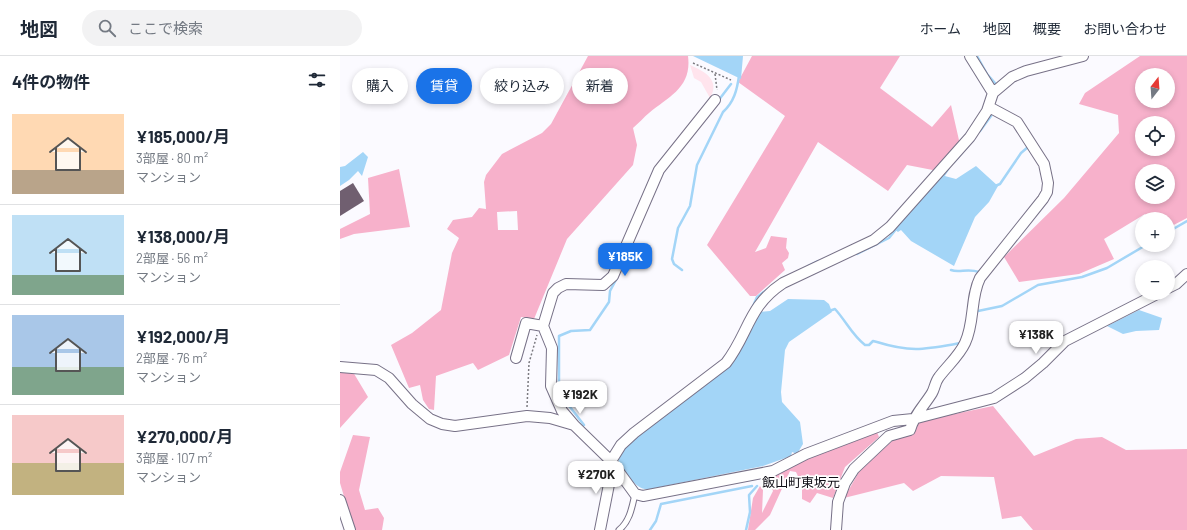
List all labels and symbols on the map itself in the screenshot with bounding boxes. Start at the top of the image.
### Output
north arrow [1135,68,1175,108]
pin: ¥185K [597,243,653,277]
pin: ¥138K [1008,321,1064,355]
pin: ¥192K [552,381,608,415]
pin: ¥270K [568,461,624,495]
district label: 飯山町東坂元 [762,474,840,490]

